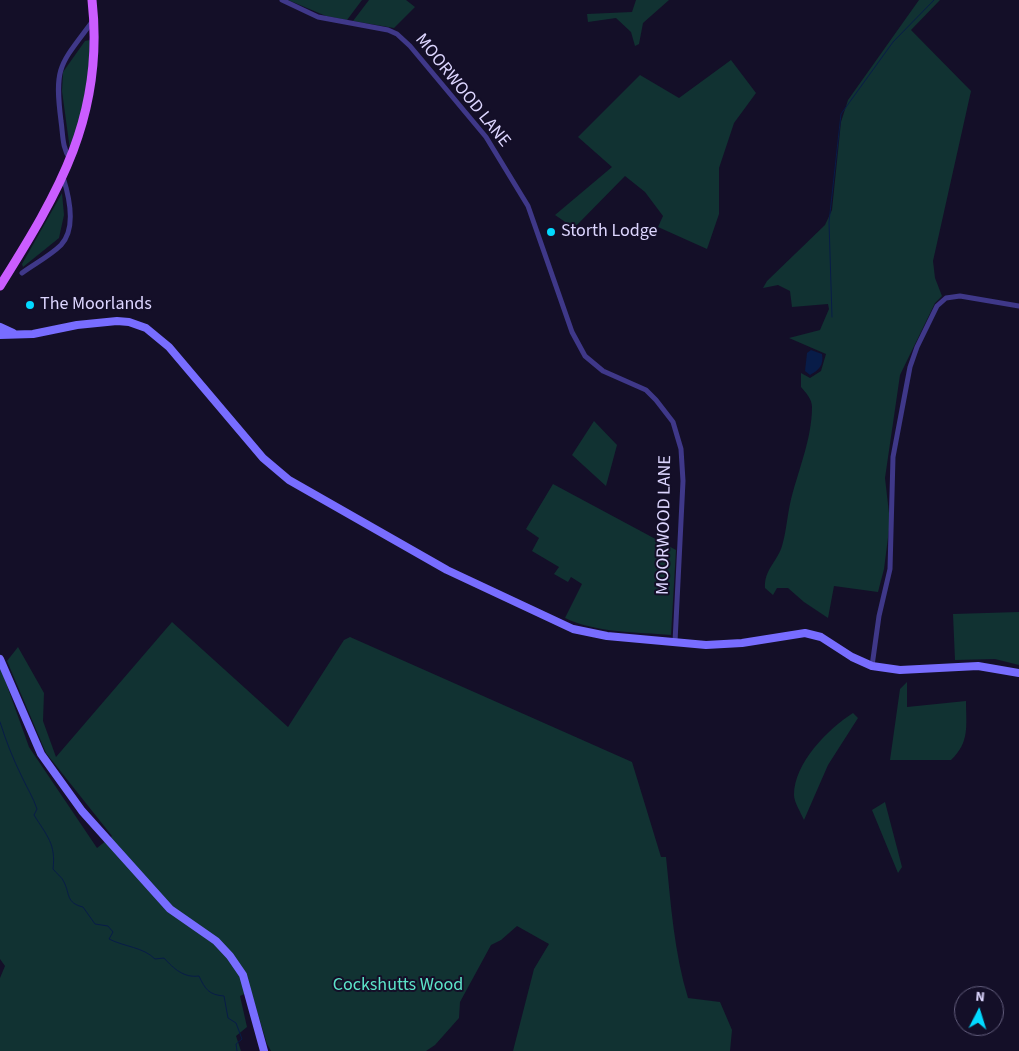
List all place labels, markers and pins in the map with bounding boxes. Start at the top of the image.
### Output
place label: Storth Lodge [561,221,658,243]
marker: Storth Lodge [545,226,557,238]
place label: The Moorlands [40,294,152,316]
marker: The Moorlands [24,299,36,311]

